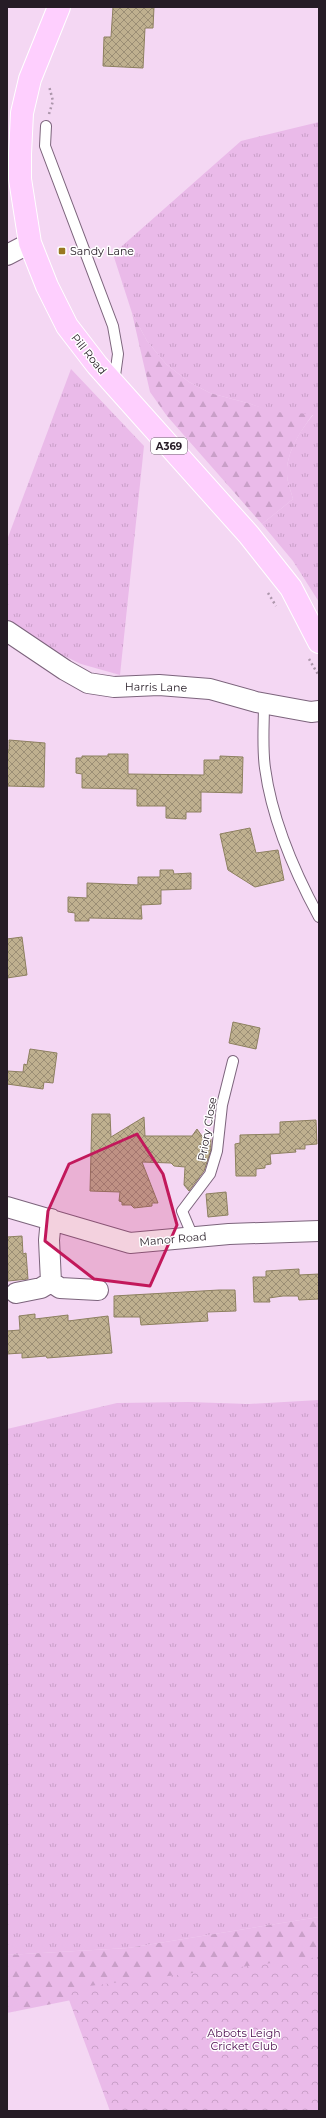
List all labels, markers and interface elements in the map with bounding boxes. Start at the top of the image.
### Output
place label: Sandy Lane [70,244,134,258]
marker: Sandy Lane [57,246,67,256]
street label: Pill Road [68,331,110,377]
road number: A369 [151,438,187,454]
street label: Harris Lane [125,679,188,695]
street label: Priory Close [194,1096,220,1162]
street label: Manor Road [139,1229,207,1249]
park label: Abbots Leigh Cricket Club [207,2026,281,2053]

